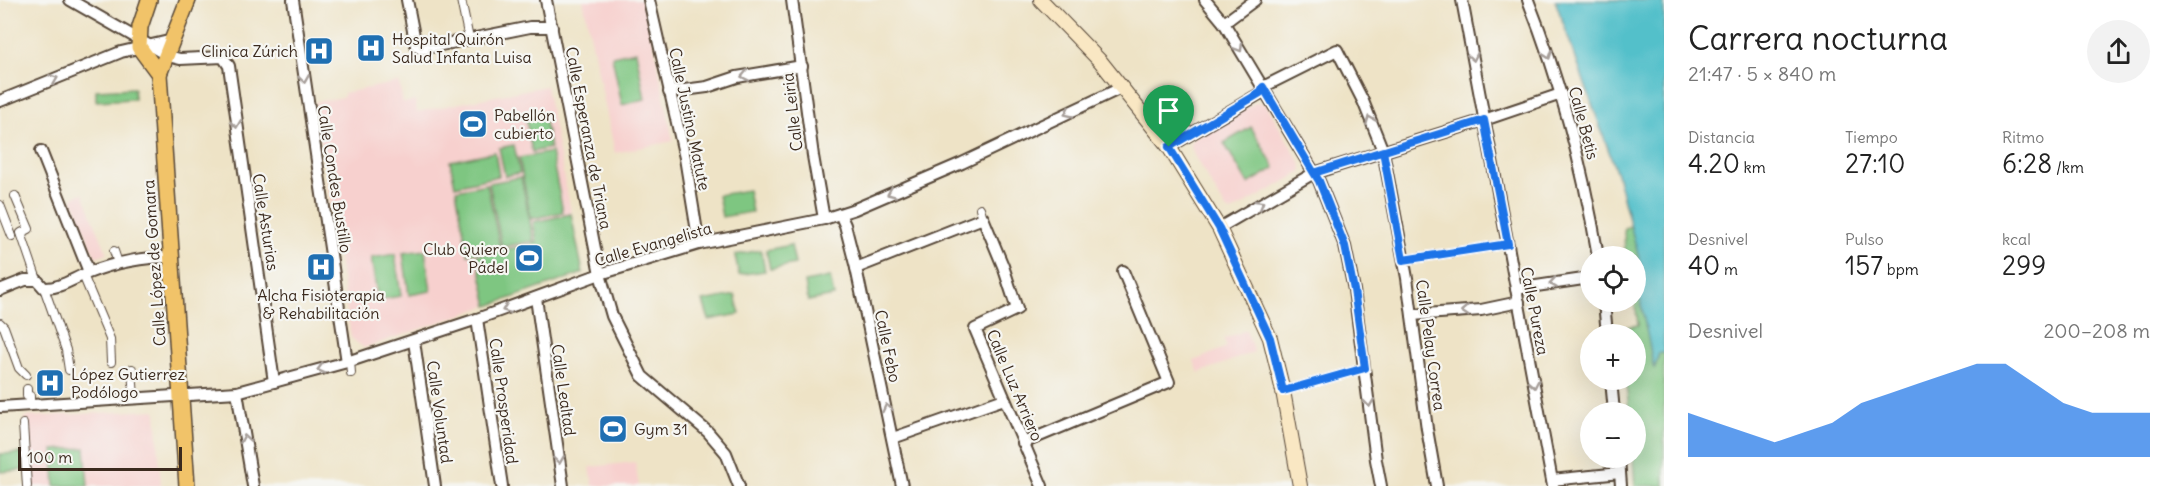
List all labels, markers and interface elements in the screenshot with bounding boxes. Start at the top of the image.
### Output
text: Carrera nocturna [1688,17,1948,59]
button: share [2087,20,2150,83]
place label: Hospital Quirón Salud Infanta Luisa [392,29,532,67]
hospital icon: Hospital Quirón Salud Infanta Luisa [355,32,387,64]
hospital icon: Clinica Zúrich [303,35,335,67]
place label: Clinica Zúrich [201,41,298,61]
one-way arrow [1231,42,1243,52]
street label: Calle Esperanza de Triana [561,45,617,231]
street label: Calle Justino Matute [665,46,715,192]
one-way arrow [1541,49,1554,60]
one-way arrow [1466,53,1478,62]
text: 21:47 · 5 × 840 m [1688,61,1836,86]
one-way arrow [740,69,750,82]
street label: Calle Leiria [777,72,807,152]
one-way arrow [48,74,59,86]
one-way arrow [298,74,310,83]
street label: Calle Betis [1565,84,1603,162]
pin [1143,85,1194,147]
icon: arrive [1152,94,1185,127]
street label: Calle Condes Bustillo [313,104,357,254]
place label: Pabellón cubierto [494,105,555,143]
one-way arrow [1064,106,1075,118]
sports icon: Pabellón cubierto [457,108,489,140]
one-way arrow [1365,115,1377,126]
one-way arrow [230,119,242,129]
text: Distancia [1688,127,1755,147]
text: Tiempo [1845,127,1898,147]
text: Ritmo [2002,127,2044,147]
text: 4.20 [1688,147,1740,180]
text: 27:10 [1845,147,1905,180]
text: 6:28 [2002,147,2052,180]
text: km [1740,157,1766,177]
text: /km [2052,157,2084,177]
street label: Calle Asturias [248,172,284,272]
street label: Calle López de Gomara [138,179,170,347]
one-way arrow [886,186,897,198]
one-way arrow [1254,200,1264,212]
street label: Calle Evangelista [592,218,714,270]
text: Desnivel [1688,229,1748,249]
text: Pulso [1845,229,1884,249]
text: kcal [2002,229,2031,249]
place label: Club Quiero Pádel [423,239,508,277]
sports icon: Club Quiero Pádel [513,242,545,274]
map controls [1580,246,1646,468]
button: locate [1580,246,1646,312]
text: 40 [1688,249,1720,282]
text: 157 [1845,249,1883,282]
text: 299 [2002,249,2046,282]
hospital icon: Alcha Fisioterapia & Rehabilitación [305,251,337,283]
text: m [1720,259,1738,279]
text: bpm [1883,259,1919,279]
street label: Calle Pureza [1517,265,1553,357]
one-way arrow [1548,277,1558,289]
street label: Calle Pelay Correa [1412,278,1450,412]
place label: Alcha Fisioterapia & Rehabilitación [257,285,385,323]
one-way arrow [501,301,512,314]
one-way arrow [1461,305,1470,318]
street label: Calle Febo [871,308,905,384]
text: Desnivel [1688,318,1763,343]
text: 200–208 m [2043,318,2150,343]
button: + [1580,324,1646,390]
street label: Calle Luz Arriero [982,326,1048,444]
street label: Calle Prosperidad [485,337,523,465]
street label: Calle Lealtad [548,343,580,437]
street label: Calle Voluntad [423,359,457,465]
one-way arrow [316,362,326,375]
place label: López Gutierrez Podólogo [71,364,185,402]
hospital icon: López Gutierrez Podólogo [34,367,66,399]
one-way arrow [1527,379,1540,389]
one-way arrow [1362,398,1375,407]
button: − [1580,402,1646,468]
one-way arrow [881,403,894,413]
sports icon: Gym 31 [597,413,629,445]
place label: Gym 31 [634,419,688,439]
one-way arrow [239,434,252,444]
scale bar [18,444,182,472]
text: 100 m [27,447,72,467]
one-way arrow [552,455,564,465]

